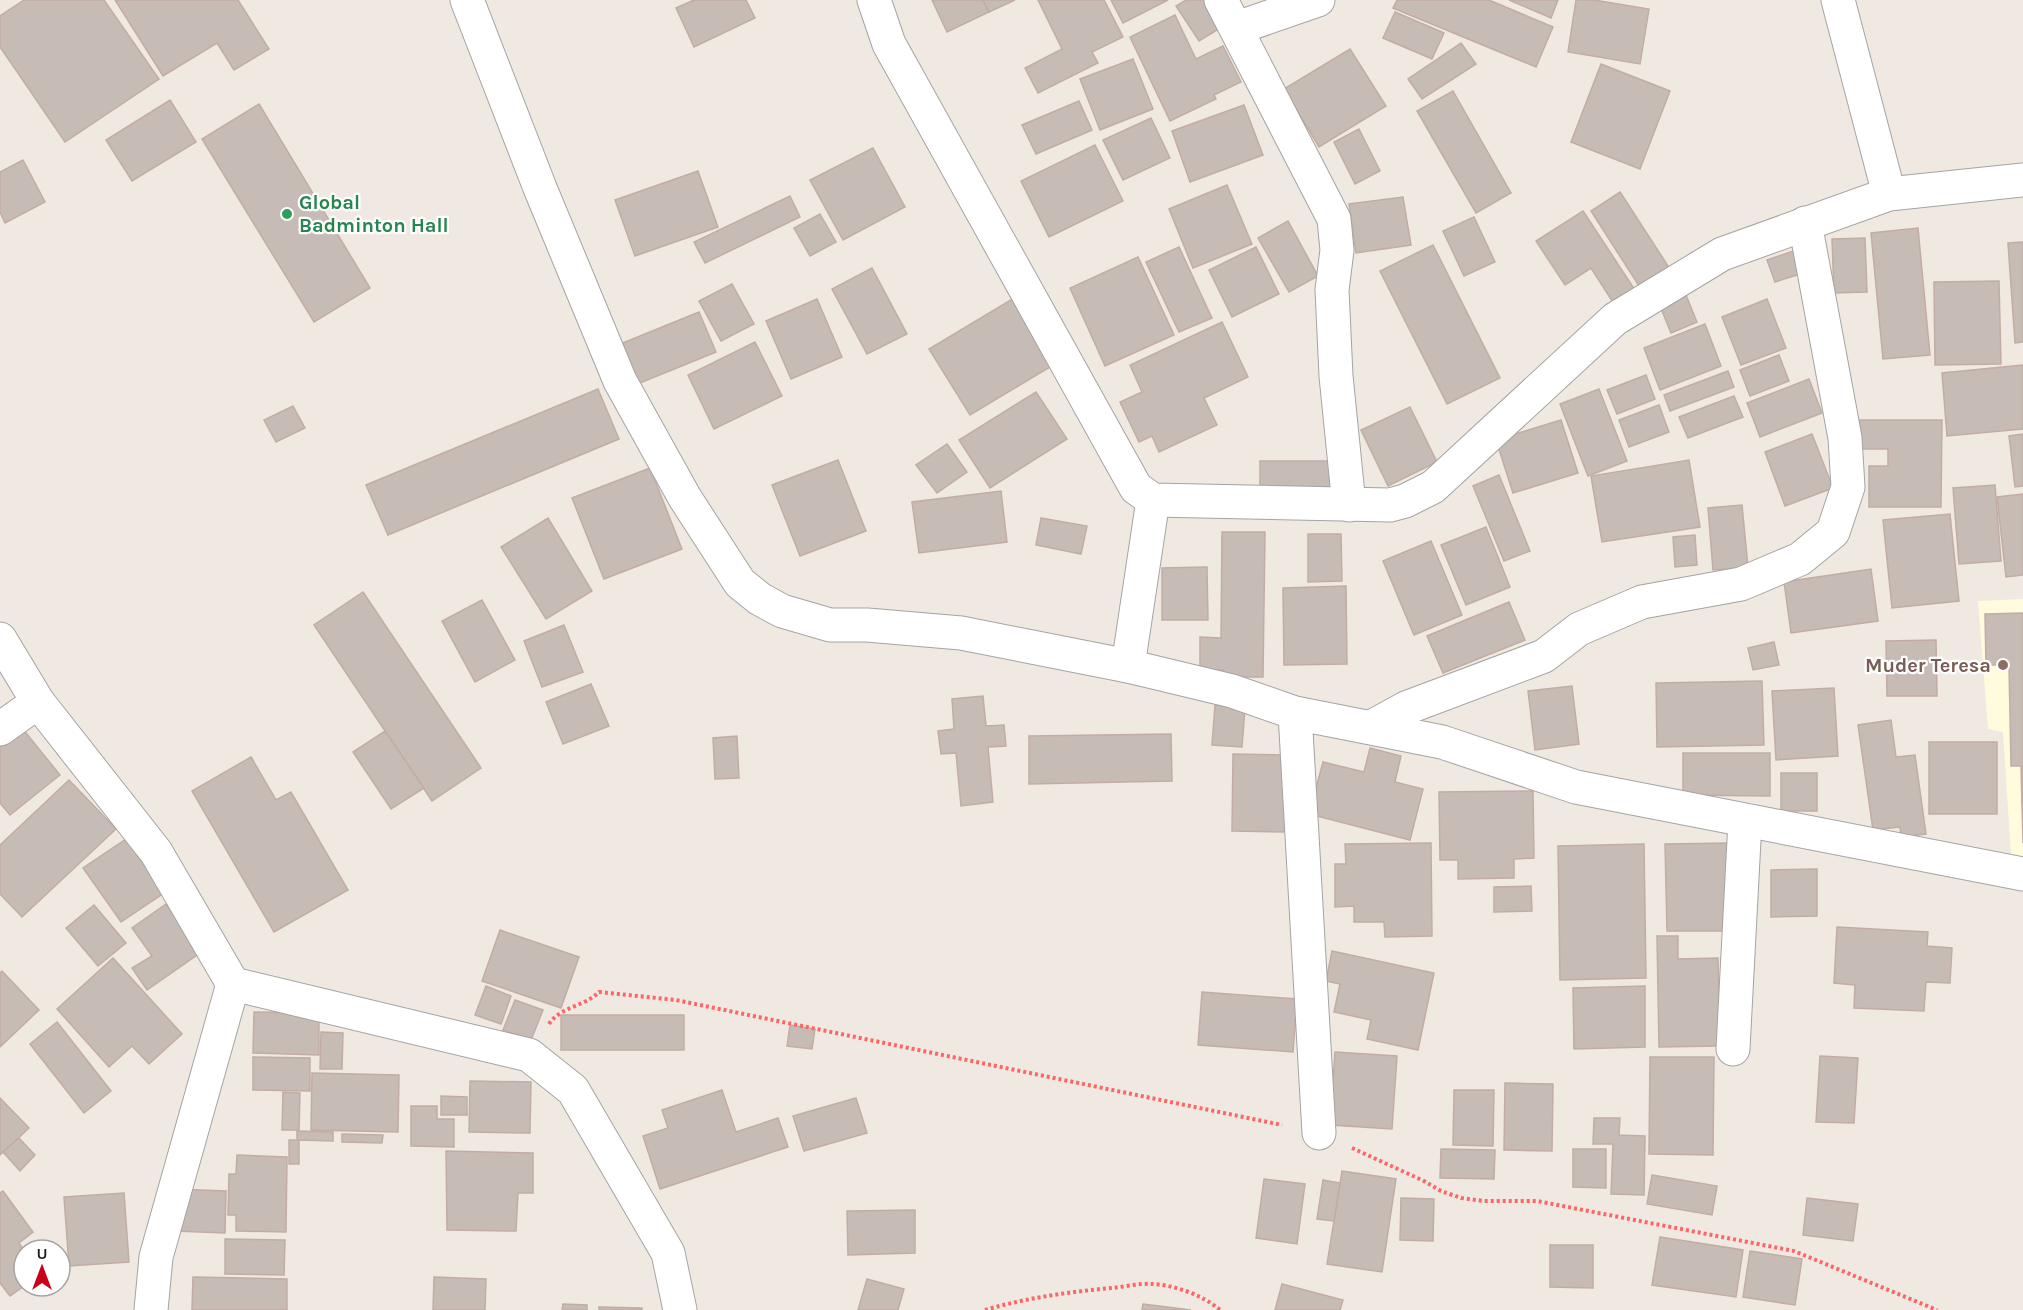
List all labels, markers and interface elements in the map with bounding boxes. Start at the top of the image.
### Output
place label: Global Badminton Hall [299,191,449,237]
marker: Global Badminton Hall [280,207,294,221]
place label: Muder Teresa [1865,654,1991,677]
marker: Muder Teresa [1996,658,2010,672]
north arrow [12,1238,72,1298]
text: U [36,1244,48,1263]

